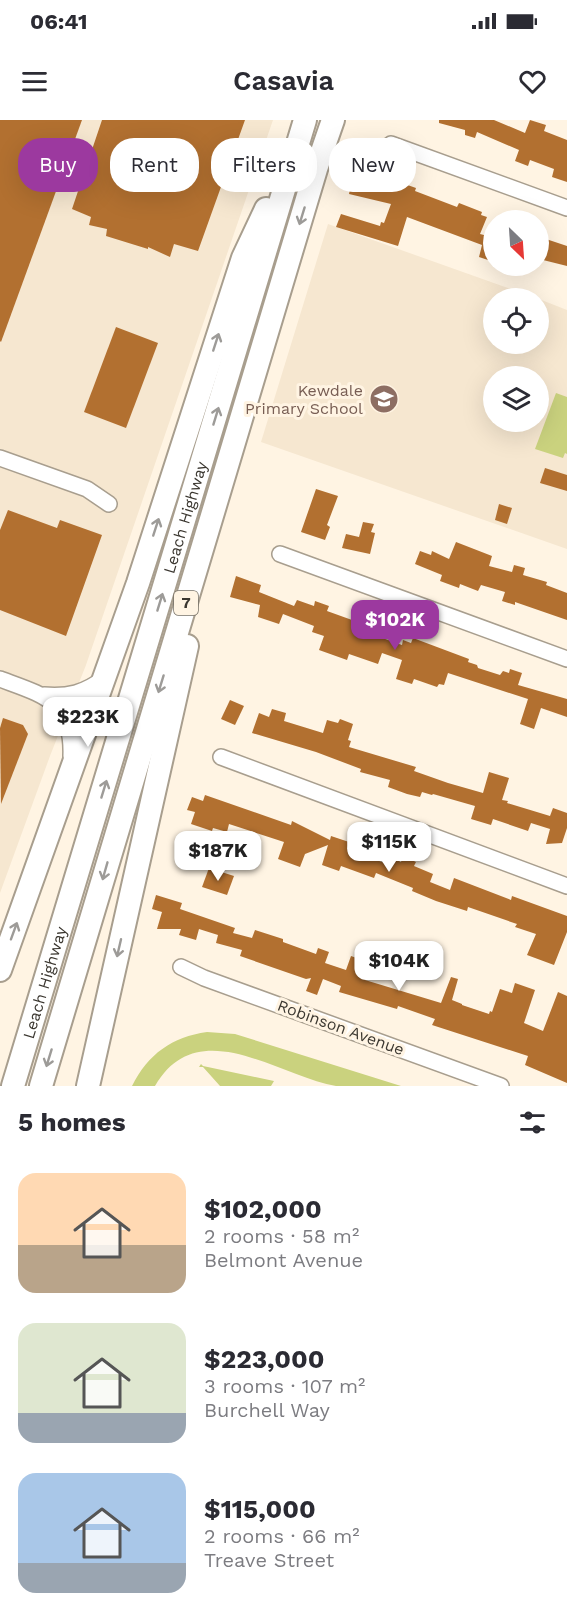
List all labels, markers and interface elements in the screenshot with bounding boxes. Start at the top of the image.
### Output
text: 06:41 [30,9,88,34]
icon: menu [18,65,51,98]
text: Casavia [233,65,334,97]
icon: heart [516,65,549,98]
chip: Buy [18,138,98,192]
chip: Rent [110,138,199,192]
chip: Filters [211,138,317,192]
chip: New [329,138,416,192]
one-way arrow [296,206,307,225]
north arrow [483,210,549,276]
map controls [483,210,549,432]
button: locate [483,288,549,354]
one-way arrow [211,333,222,352]
button: layers [483,366,549,432]
place label: Kewdale Primary School [245,381,363,418]
school or university icon: Kewdale Primary School [368,383,400,415]
one-way arrow [211,407,222,426]
street label: Leach Highway [159,458,211,576]
one-way arrow [151,518,162,537]
road number: 7 [174,591,198,615]
one-way arrow [155,593,166,612]
pin: $102K [353,600,437,651]
text: $102K [365,607,425,631]
one-way arrow [155,674,166,693]
pin: $223K [46,697,130,748]
text: $223K [57,704,119,728]
one-way arrow [99,780,110,799]
pin: $115K [347,822,431,873]
text: $115K [361,829,417,853]
pin: $187K [176,831,260,882]
text: $187K [188,838,248,862]
one-way arrow [99,861,110,880]
one-way arrow [9,922,20,941]
street label: Leach Highway [19,924,71,1041]
one-way arrow [112,938,124,957]
pin: $104K [357,941,441,992]
text: $104K [368,948,430,972]
street label: Robinson Avenue [275,996,407,1059]
one-way arrow [43,1048,54,1067]
icon: filters [516,1106,549,1139]
text: 5 homes [18,1107,126,1137]
text: $102,000 [204,1194,322,1224]
icon: home [66,1197,138,1269]
text: 2 rooms · 58 m² [204,1224,359,1248]
text: Belmont Avenue [204,1248,363,1272]
text: $223,000 [204,1344,325,1374]
icon: home [66,1347,138,1419]
text: 3 rooms · 107 m² [204,1374,365,1398]
text: Burchell Way [204,1398,330,1422]
text: $115,000 [204,1494,316,1524]
icon: home [66,1497,138,1569]
text: 2 rooms · 66 m² [204,1524,360,1548]
text: Treave Street [204,1548,334,1572]

